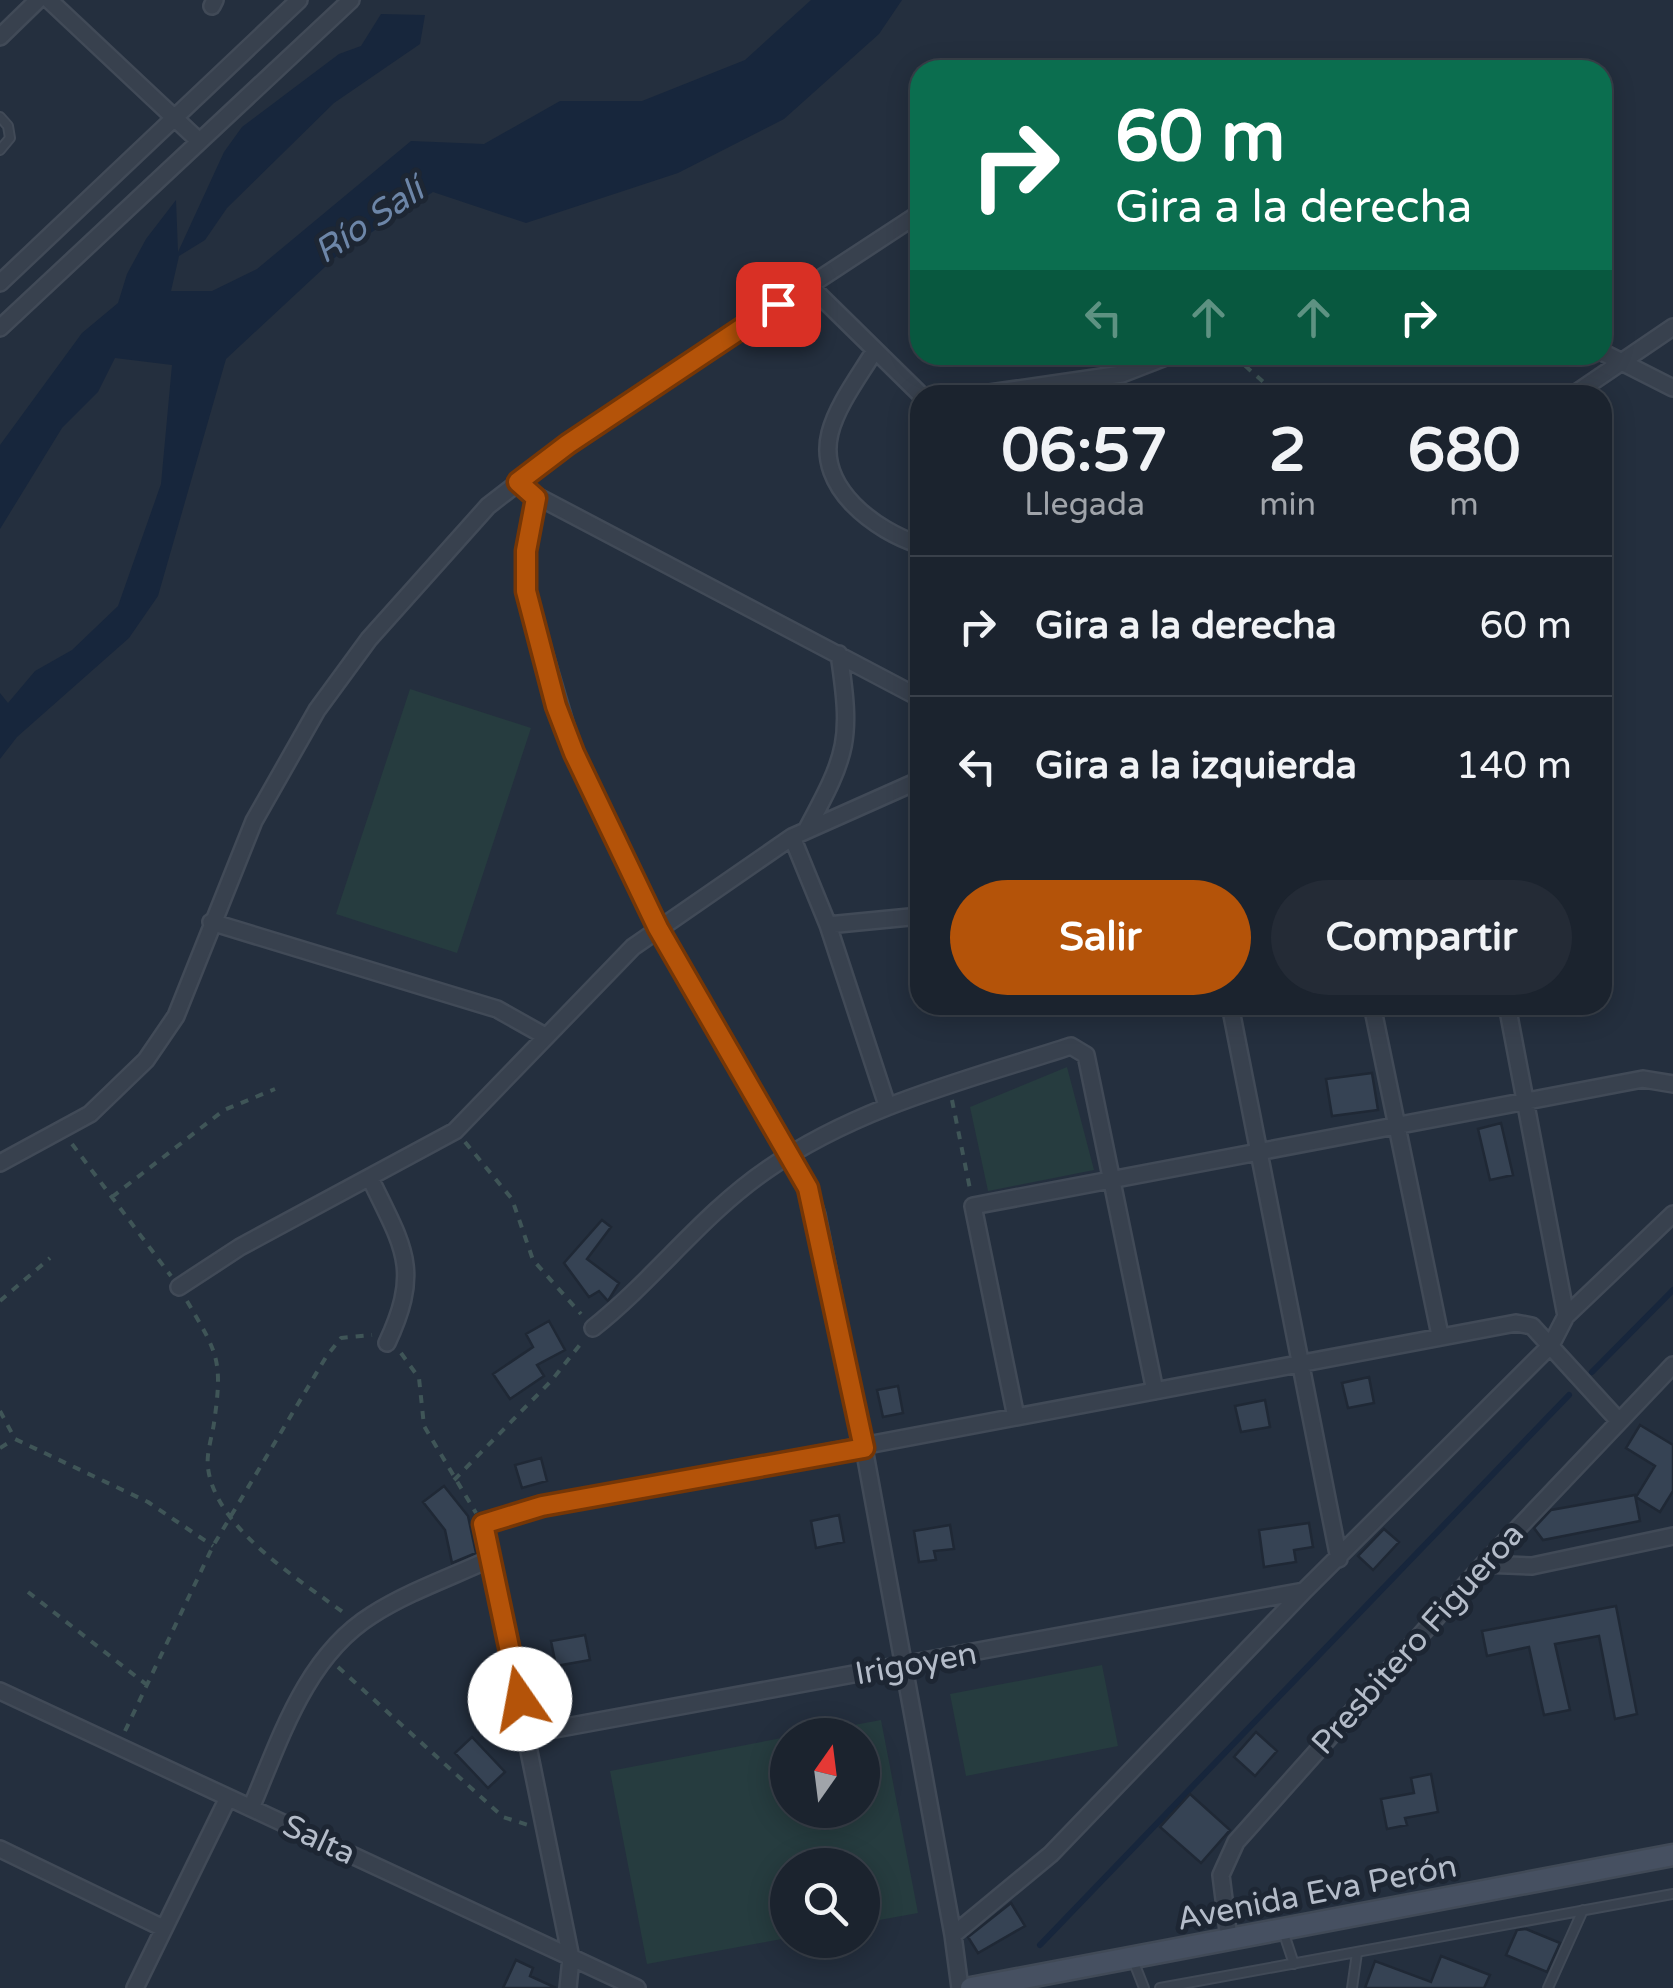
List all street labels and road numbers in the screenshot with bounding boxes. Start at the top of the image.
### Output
street label: Presbitero Figueroa [1304,1515,1532,1763]
street label: Irigoyen [852,1635,980,1693]
street label: Salta [277,1807,361,1873]
street label: Avenida Eva Perón [1174,1847,1460,1939]

